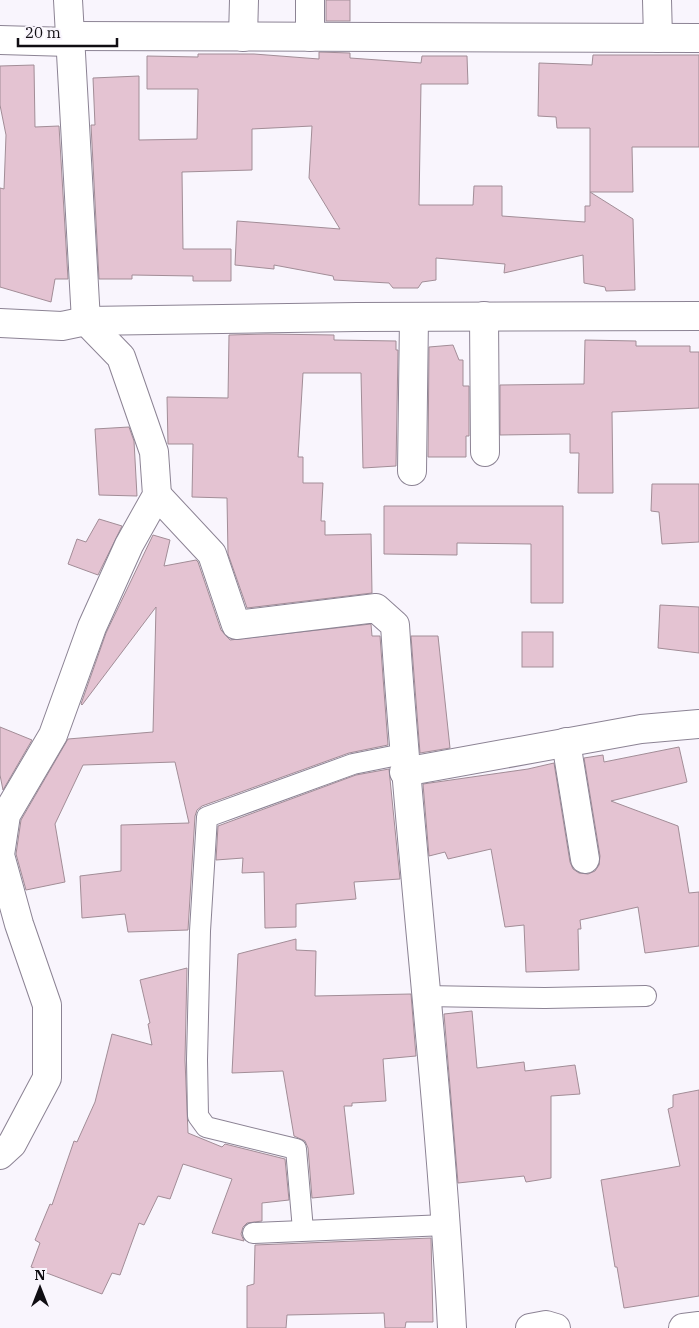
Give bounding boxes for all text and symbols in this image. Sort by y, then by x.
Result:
scale bar [18,15,116,47]
text: 20 m [25,23,61,42]
north arrow [15,1263,65,1313]
text: N [34,1266,46,1284]

